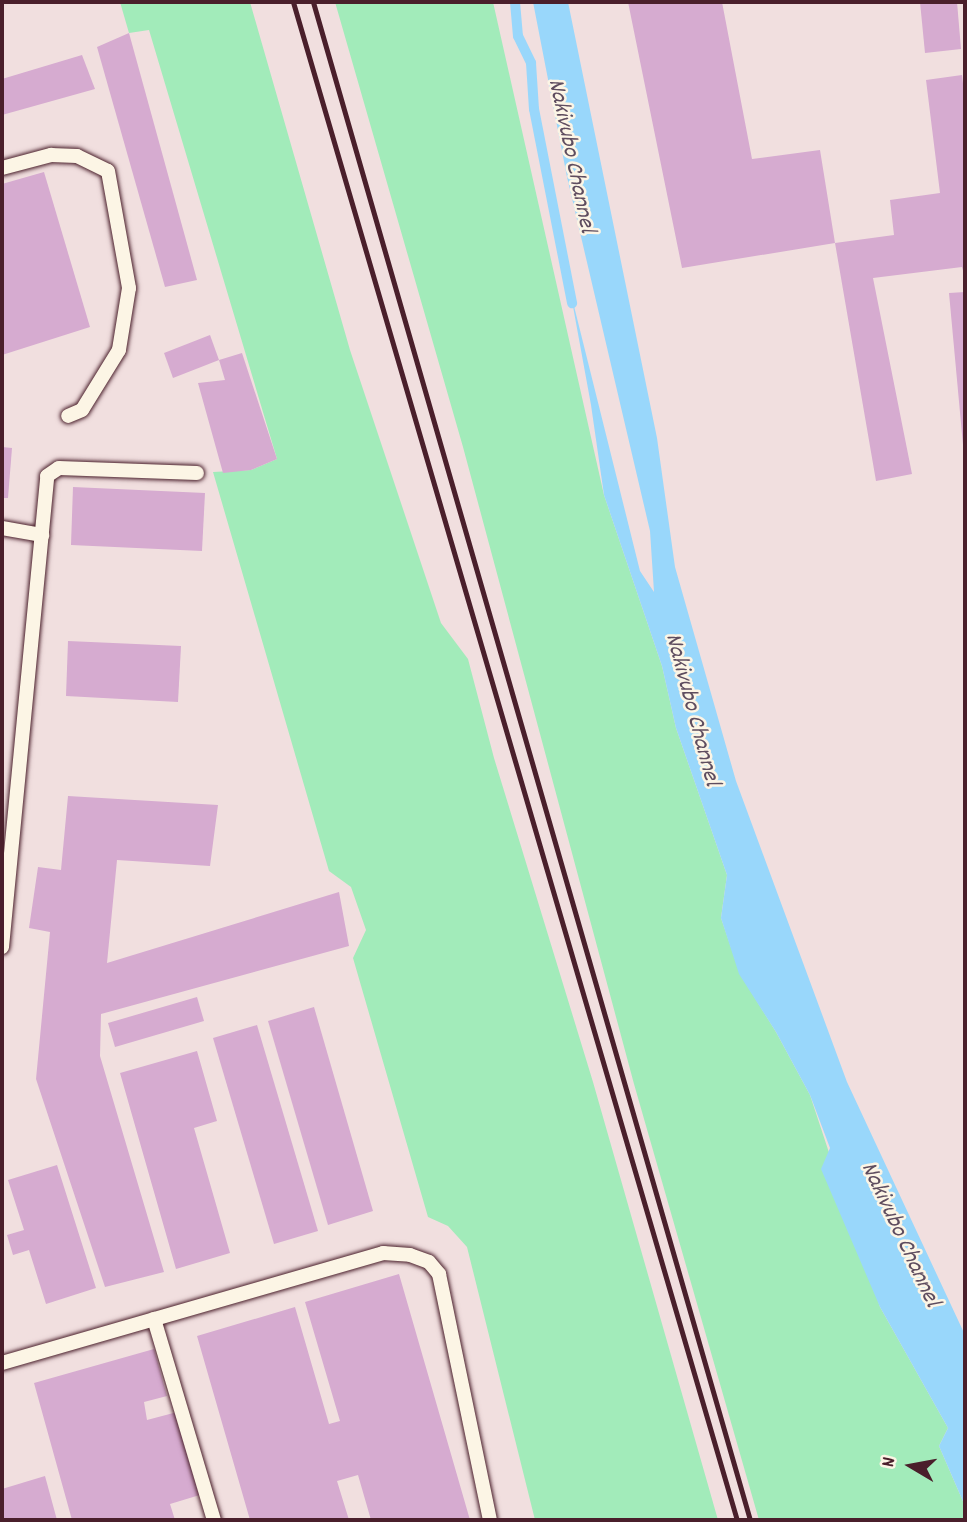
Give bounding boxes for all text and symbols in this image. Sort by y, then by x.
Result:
water label: Nakivubo Channel [540,76,600,236]
water label: Nakivubo Channel [657,631,725,789]
water label: Nakivubo Channel [853,1158,945,1312]
north arrow [876,1431,946,1501]
text: N [876,1455,904,1469]

